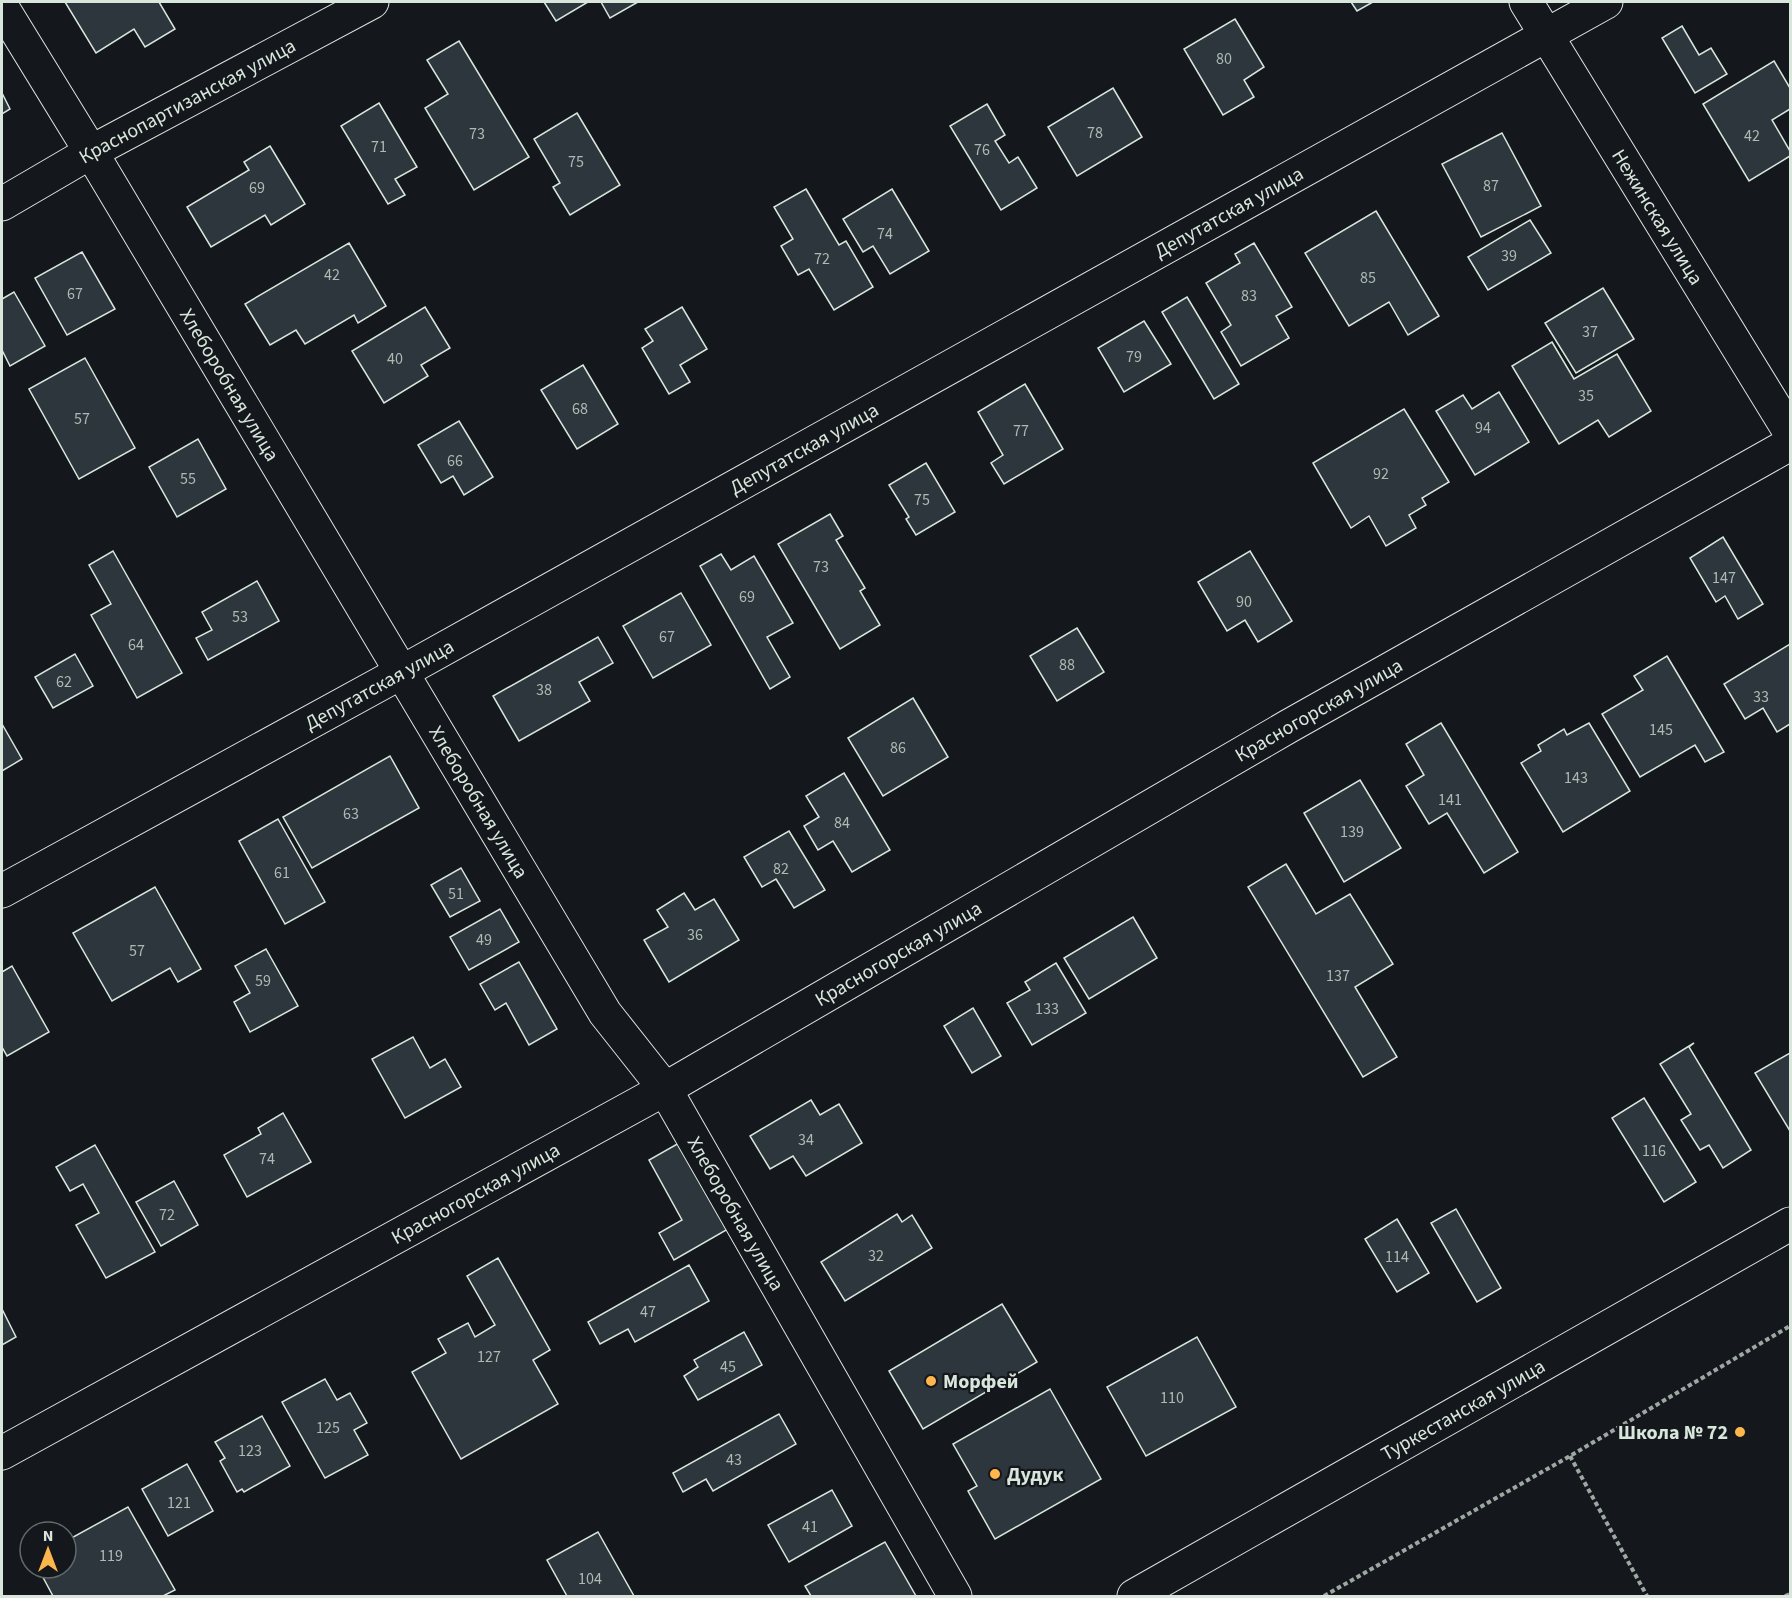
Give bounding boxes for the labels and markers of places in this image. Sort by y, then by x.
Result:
place label: Морфей [943,1368,1018,1396]
marker: Морфей [924,1374,938,1388]
place label: Школа № 72 [1618,1419,1728,1447]
marker: Школа № 72 [1733,1425,1747,1439]
place label: Дудук [1007,1461,1063,1489]
marker: Дудук [988,1467,1002,1481]

